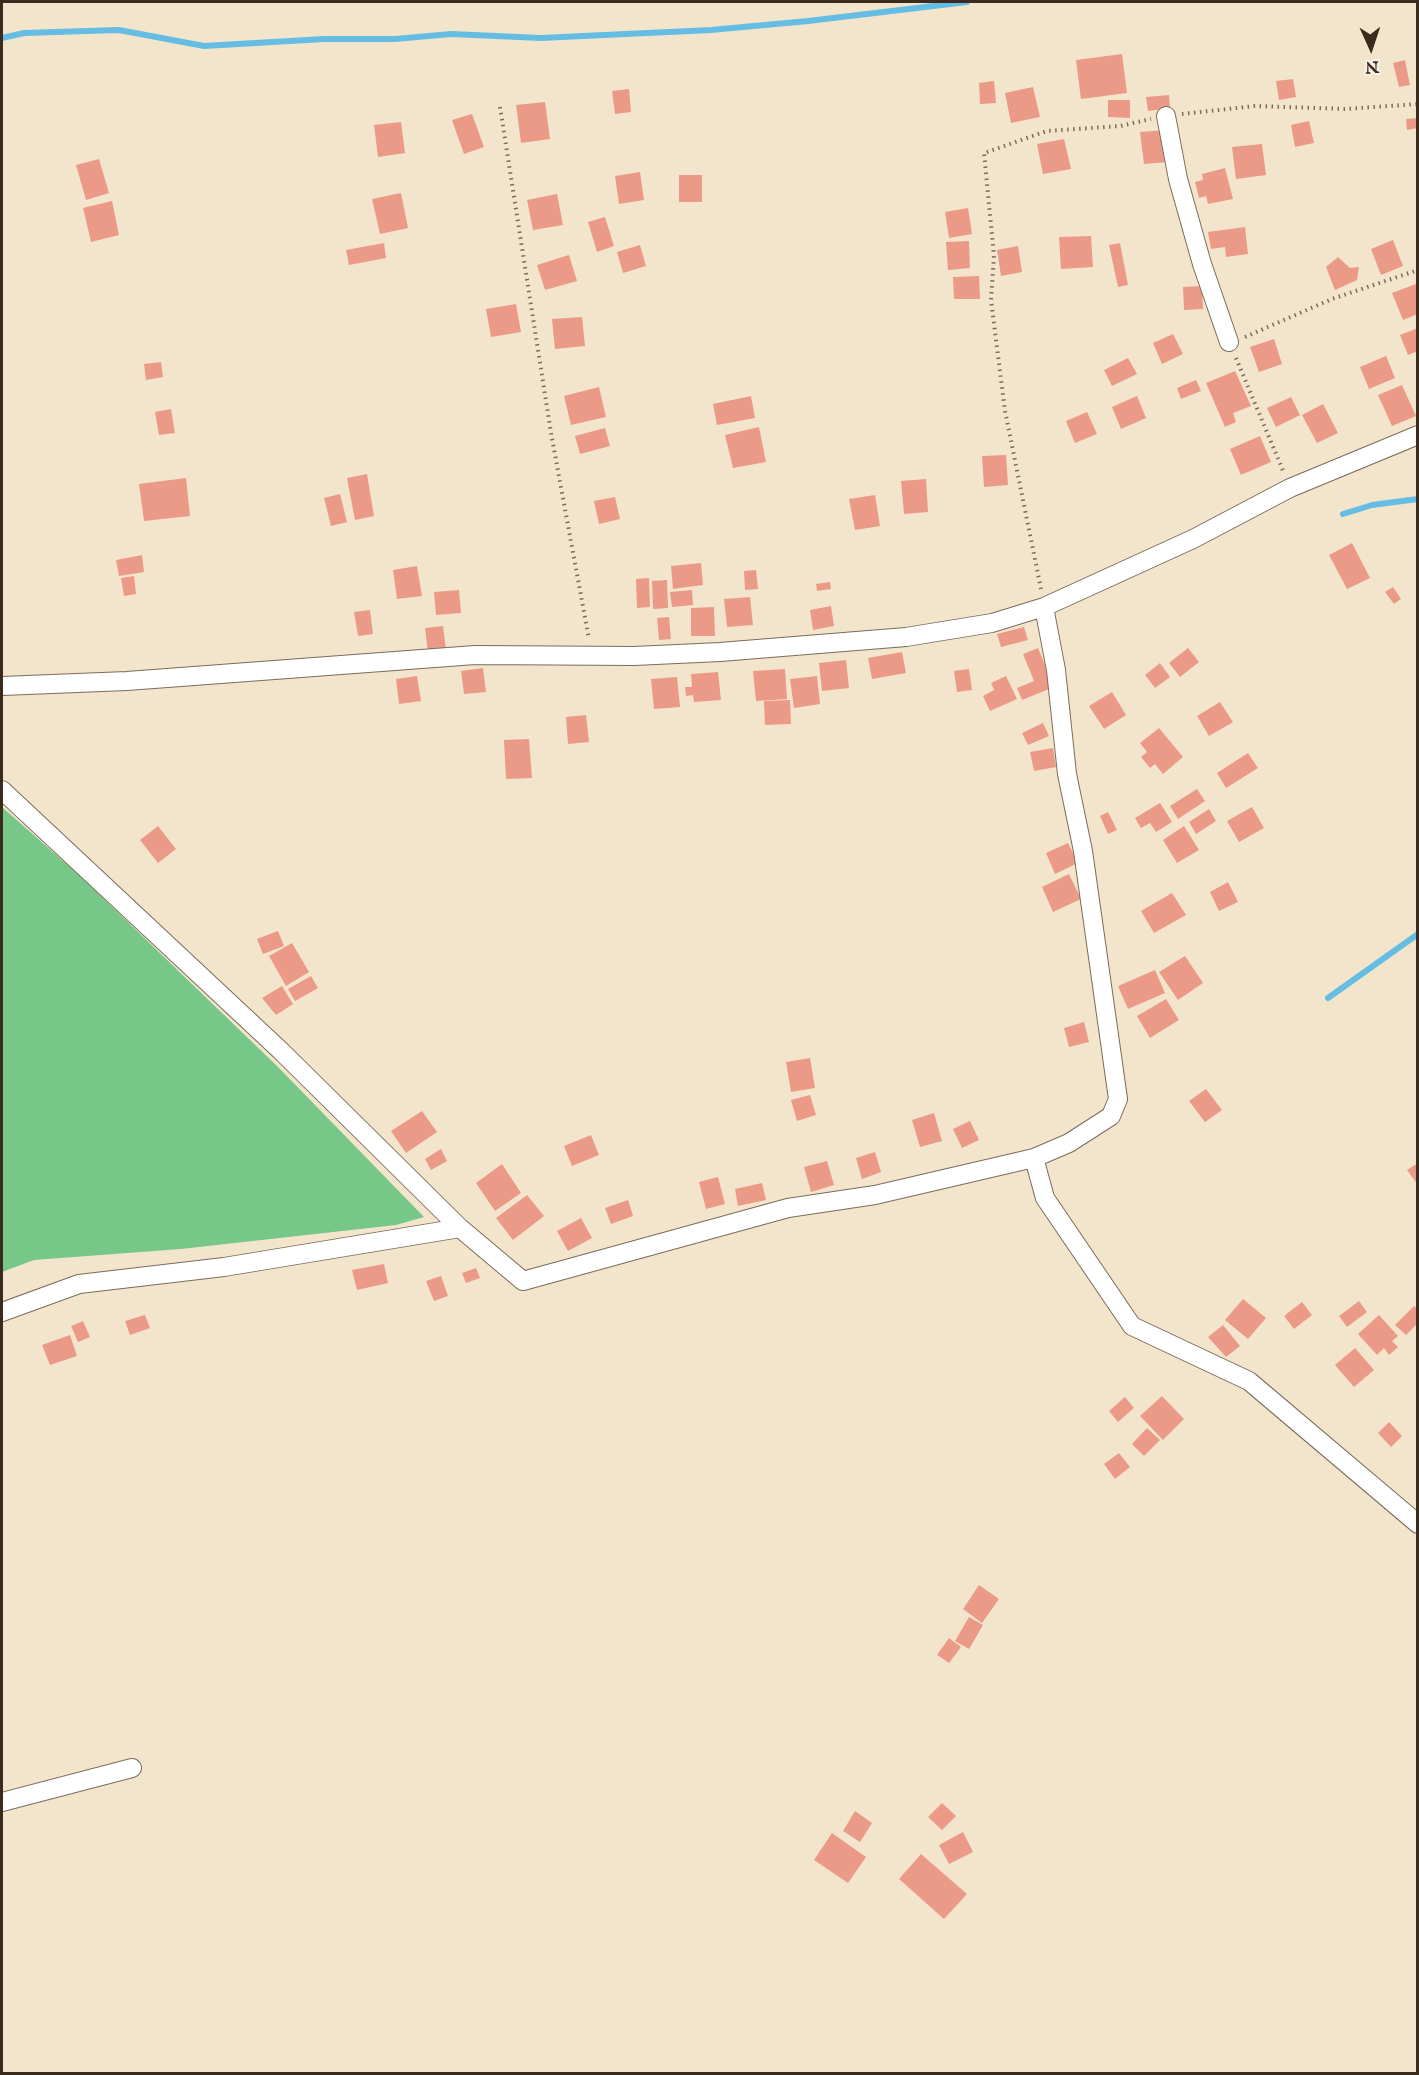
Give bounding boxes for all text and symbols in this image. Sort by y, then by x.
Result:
north arrow [1341,18,1401,78]
text: N [1365,56,1379,76]

